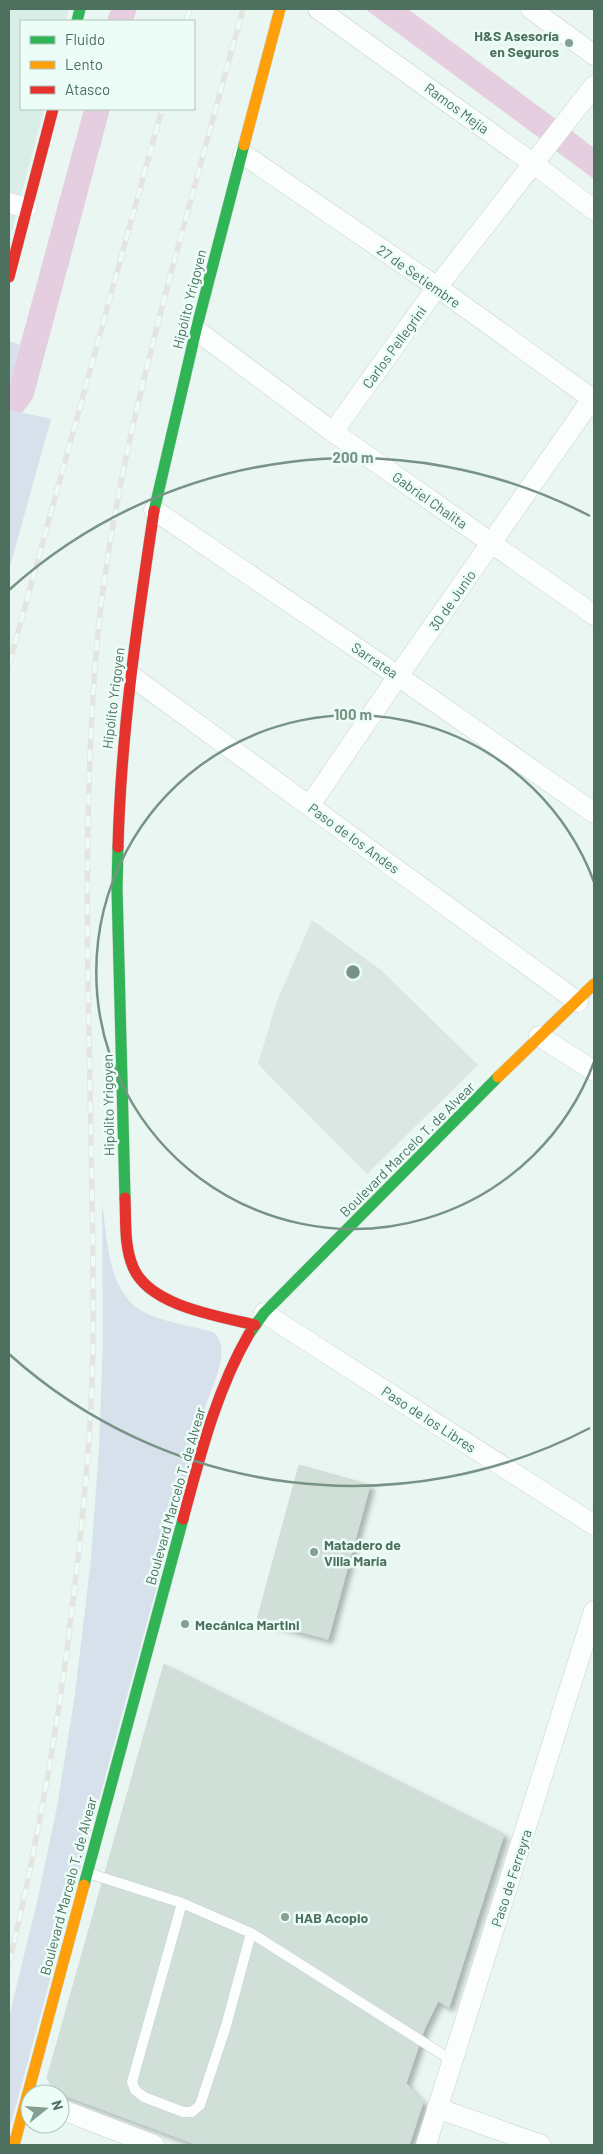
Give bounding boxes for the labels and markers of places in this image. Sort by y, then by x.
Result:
place label: H&S Asesoría en Seguros [474,27,559,60]
marker: H&S Asesoría en Seguros [563,37,575,49]
centre of rings [344,963,362,981]
place label: Matadero de Villa María [324,1536,401,1569]
marker: Matadero de Villa María [308,1546,320,1558]
place label: Mecánica Martini [195,1616,299,1633]
marker: Mecánica Martini [179,1618,191,1630]
place label: HAB Acopio [295,1909,369,1926]
marker: HAB Acopio [279,1911,291,1923]

